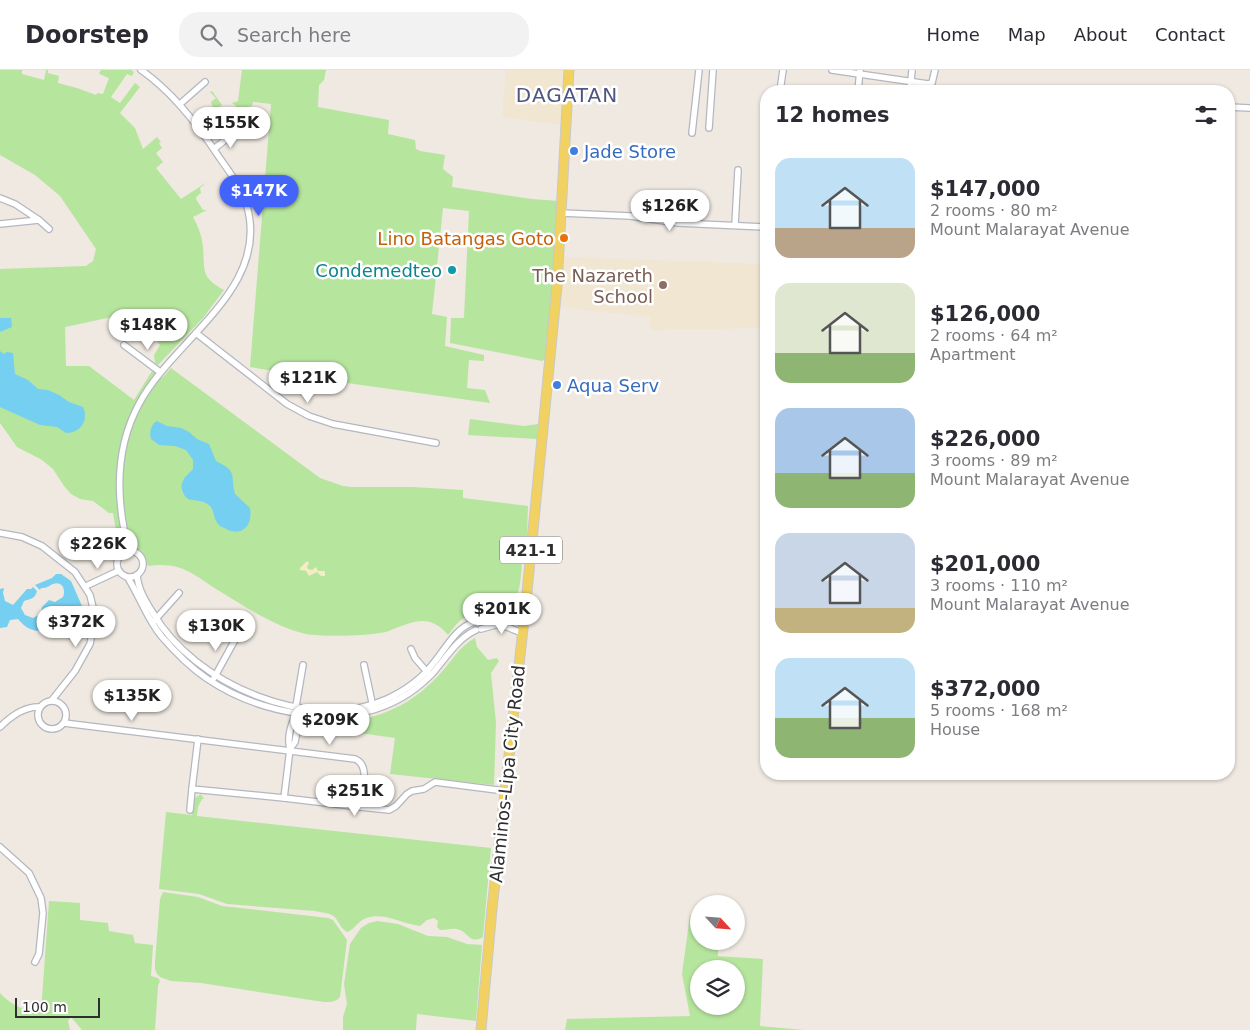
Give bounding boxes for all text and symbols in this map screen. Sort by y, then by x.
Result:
search box [179,12,529,57]
text: Doorstep [25,21,149,49]
icon: search [197,21,225,49]
text: Search here [237,24,351,46]
text: Home [927,24,980,45]
text: Map [1008,24,1046,45]
text: About [1074,24,1127,45]
text: Contact [1155,24,1225,45]
district label: DAGATAN [516,83,618,107]
icon: filters [1192,101,1220,129]
text: 12 homes [775,103,890,127]
pin: $155K [196,106,266,149]
text: $155K [203,113,259,132]
place label: Jade Store [583,141,676,162]
marker: Jade Store [568,145,580,157]
pin: $147K [224,174,294,217]
text: $147,000 [930,177,1040,201]
icon: home [815,178,875,238]
text: $147K [231,181,287,200]
pin: $126K [635,190,705,232]
text: $126K [642,196,698,215]
text: 2 rooms · 80 m² [930,201,1058,220]
text: Mount Malarayat Avenue [930,220,1130,239]
place label: Lino Batangas Goto [377,228,554,249]
marker: Lino Batangas Goto [558,232,570,244]
place label: Condemedteo [315,260,442,281]
marker: Condemedteo [446,264,458,276]
place label: The Nazareth School [531,265,653,307]
marker: The Nazareth School [657,279,669,291]
text: $126,000 [930,302,1040,326]
icon: home [815,303,875,363]
pin: $148K [113,308,183,351]
text: $148K [120,315,176,334]
text: 2 rooms · 64 m² [930,326,1058,345]
text: Apartment [930,345,1016,364]
pin: $121K [273,362,343,404]
text: $121K [280,368,336,387]
place label: Aqua Serv [567,375,659,396]
marker: Aqua Serv [551,379,563,391]
text: $226,000 [930,427,1040,451]
icon: home [815,428,875,488]
text: 3 rooms · 89 m² [930,451,1058,470]
text: Mount Malarayat Avenue [930,470,1130,489]
pin: $226K [63,528,133,570]
text: $226K [70,534,126,553]
road number: 421-1 [500,536,562,564]
text: $201,000 [930,552,1040,576]
icon: home [815,553,875,613]
text: 3 rooms · 110 m² [930,576,1068,595]
pin: $201K [467,592,537,635]
text: Mount Malarayat Avenue [930,595,1130,614]
text: $201K [474,599,530,618]
pin: $372K [41,606,111,648]
pin: $130K [181,610,251,652]
text: $372K [48,612,104,631]
text: $130K [188,616,244,635]
street label: Alaminos-Lipa City Road [485,664,529,884]
text: $372,000 [930,677,1040,701]
icon: home [815,678,875,738]
pin: $135K [97,680,167,722]
text: $135K [104,686,160,705]
text: 5 rooms · 168 m² [930,701,1068,720]
pin: $209K [295,704,365,746]
text: $209K [302,710,358,729]
text: House [930,720,980,739]
pin: $251K [320,774,390,817]
text: $251K [327,781,383,800]
north arrow [690,895,745,950]
map controls [690,895,745,1015]
button: layers [690,960,745,1015]
scale bar [15,995,100,1018]
text: 100 m [22,999,67,1015]

